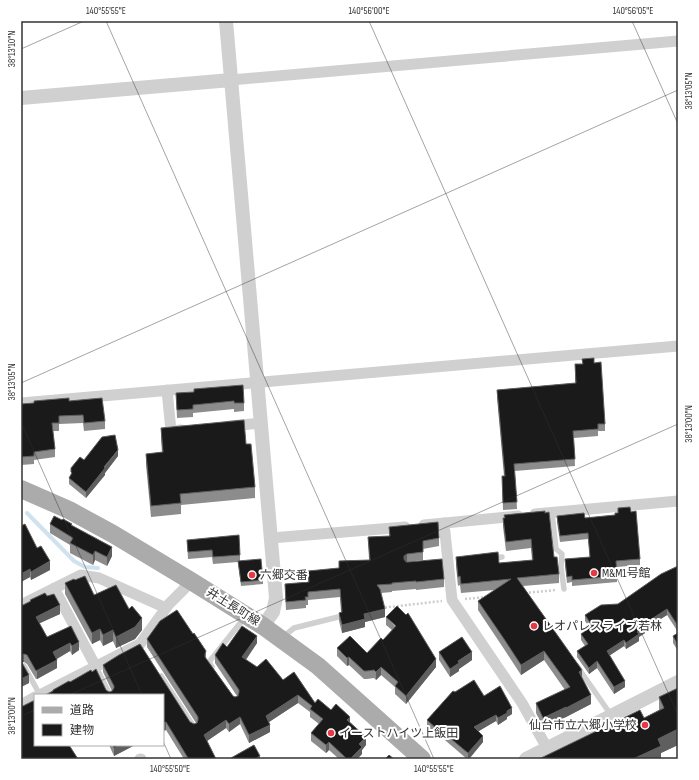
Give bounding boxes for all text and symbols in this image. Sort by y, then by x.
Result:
text: 140°55'55"E [86,5,126,17]
text: 140°56'00"E [348,5,390,17]
text: 140°56'05"E [613,5,653,17]
text: 38°13'10"N [6,31,18,67]
text: 38°13'05"N [683,72,695,110]
text: 38°13'05"N [6,363,18,401]
text: 38°13'00"N [683,405,695,443]
place label: M&M1号館 [602,566,651,581]
place label: 六郷交番 [260,568,308,583]
marker: M&M1号館 [589,568,599,578]
marker: 六郷交番 [247,570,257,580]
street label: 井土長町線 [204,585,262,629]
place label: レオパレスライブ若林 [542,619,662,634]
marker: レオパレスライブ若林 [529,621,539,631]
legend [34,694,164,746]
text: 38°13'00"N [6,697,18,735]
text: 道路 [70,703,94,718]
place label: 仙台市立六郷小学校 [529,718,637,733]
marker: 仙台市立六郷小学校 [640,720,650,730]
text: 建物 [70,723,94,738]
place label: イーストハイツ上飯田 [339,726,458,741]
marker: イーストハイツ上飯田 [326,728,336,738]
text: 140°55'50"E [150,763,190,775]
text: 140°55'55"E [414,763,454,775]

